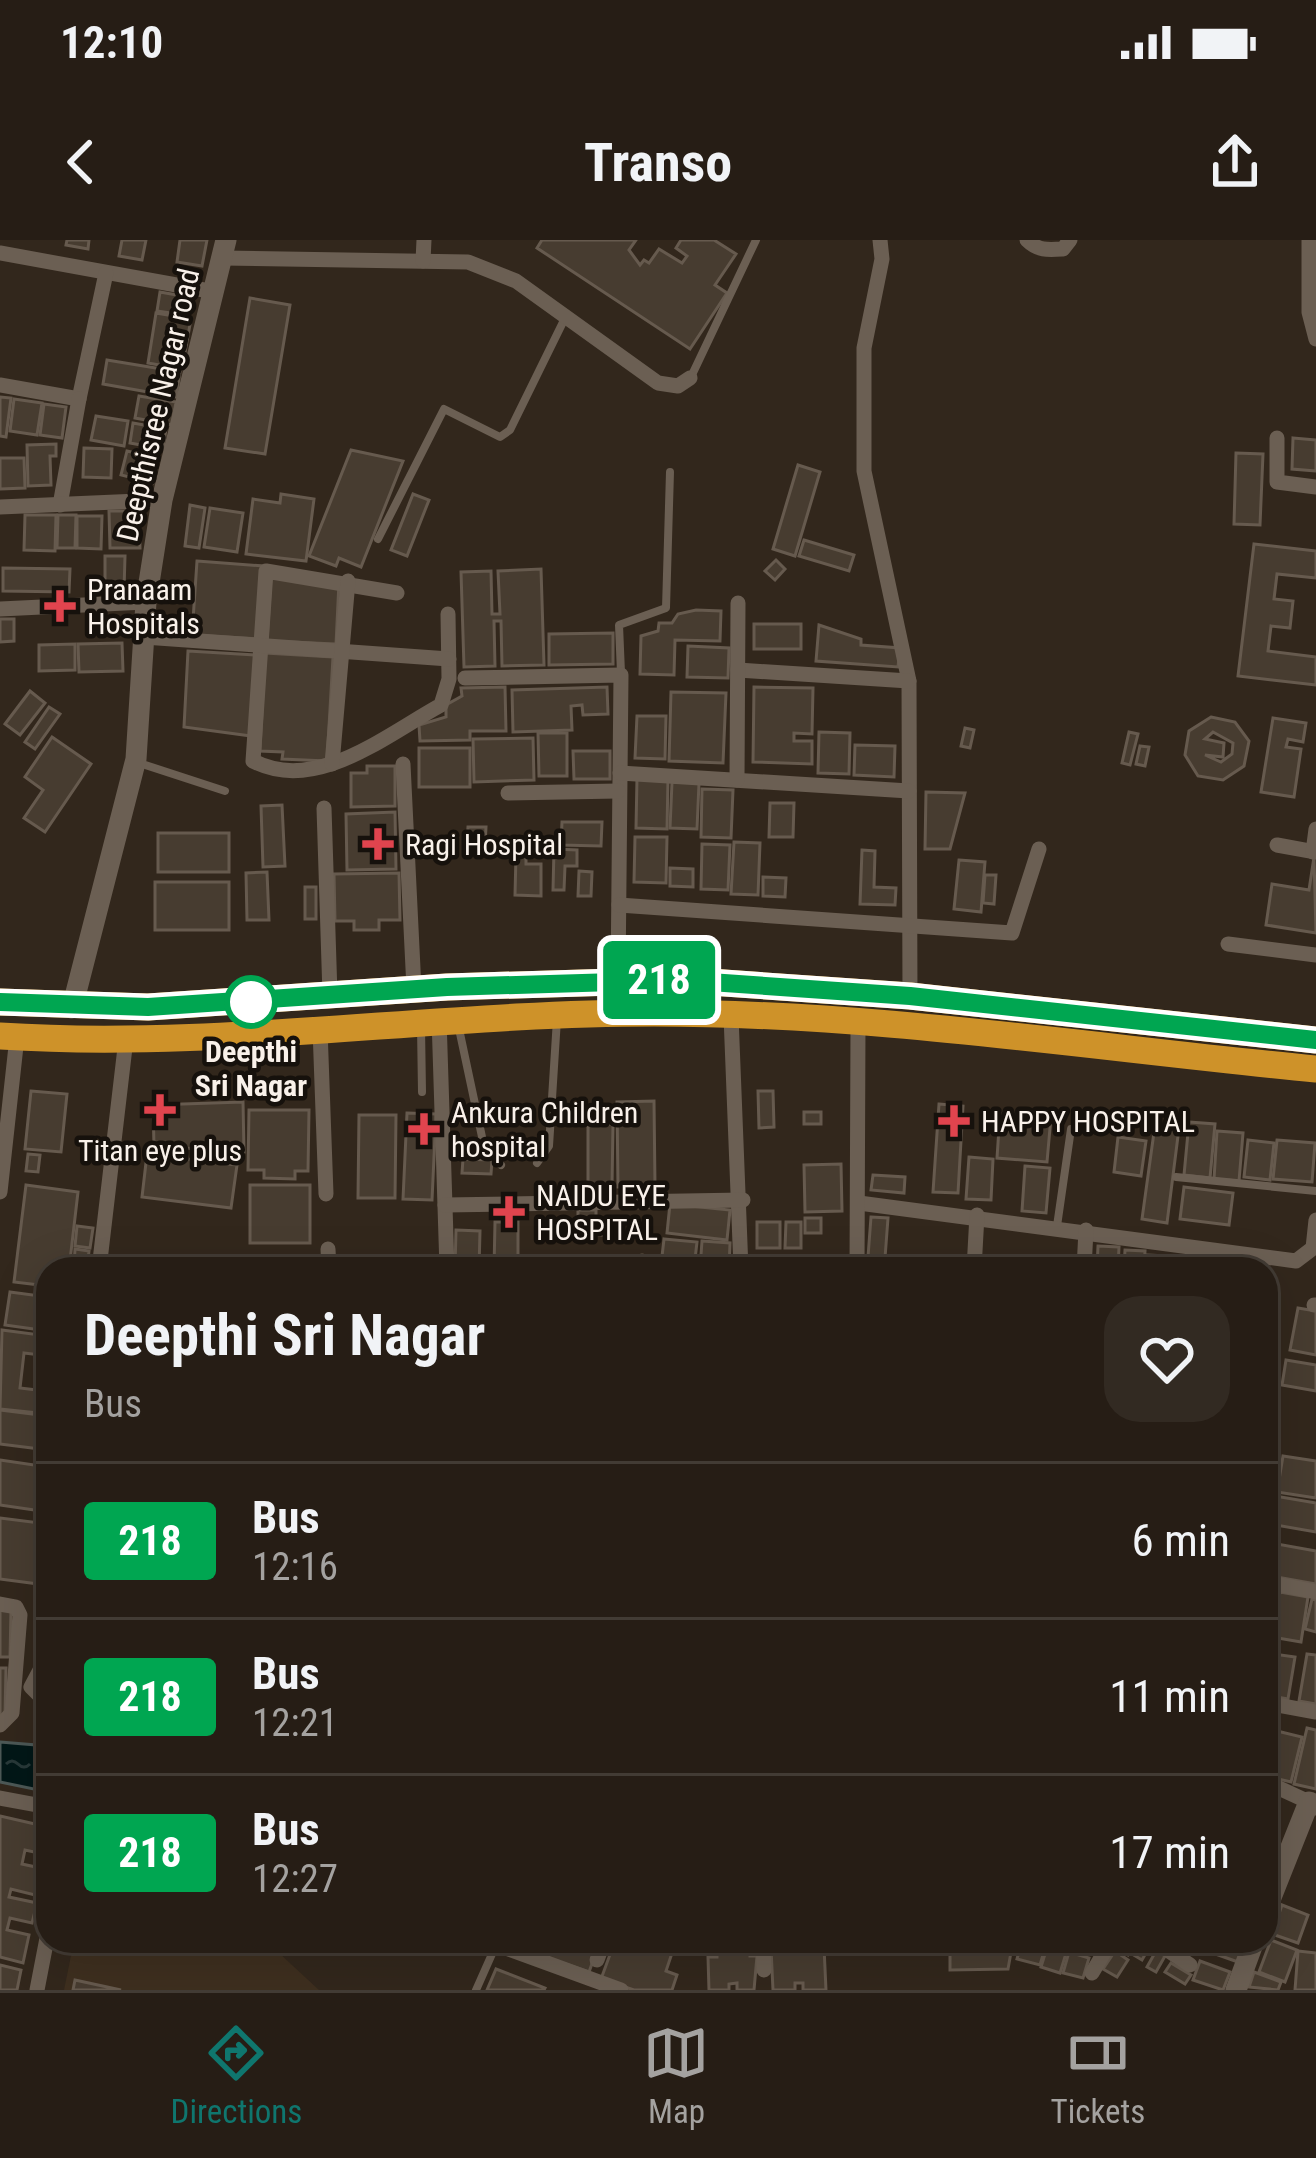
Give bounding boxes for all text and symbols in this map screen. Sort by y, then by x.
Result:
text: 12:10 [60,16,163,69]
icon: back [48,129,114,195]
icon: share [1202,129,1268,195]
text: Transo [584,131,732,194]
street label: Deepthisree Nagar road [110,265,206,545]
place label: Pranaam Hospitals [87,572,200,641]
marker: Pranaam Hospitals [44,590,76,622]
place label: Ragi Hospital [405,827,563,862]
marker: Ragi Hospital [362,828,394,860]
line badge: 218 [590,941,728,1019]
text: 218 [627,955,691,1004]
marker: Deepthi Sri Nagar [226,977,276,1027]
place label: Deepthi Sri Nagar [195,1034,307,1103]
marker: Titan eye plus [144,1094,176,1126]
place label: Ankura Children hospital [451,1095,638,1164]
place label: HAPPY HOSPITAL [981,1104,1195,1139]
marker: HAPPY HOSPITAL [938,1105,970,1137]
marker: Ankura Children hospital [408,1113,440,1145]
place label: Titan eye plus [78,1133,242,1168]
place label: NAIDU EYE HOSPITAL [536,1178,666,1247]
marker: NAIDU EYE HOSPITAL [493,1196,525,1228]
button: heart [1104,1296,1230,1422]
text: Deepthi Sri Nagar [84,1302,485,1369]
text: Bus [84,1381,142,1427]
text: Bus [252,1491,320,1544]
text: 6 min [1131,1514,1230,1567]
text: 218 [118,1516,182,1565]
text: 12:16 [252,1544,338,1590]
text: Bus [252,1647,320,1700]
text: 11 min [1109,1670,1230,1723]
text: 218 [118,1672,182,1721]
text: 12:21 [252,1700,338,1746]
text: Bus [252,1803,320,1856]
text: 17 min [1109,1826,1230,1879]
text: 218 [118,1828,182,1877]
text: 12:27 [252,1856,338,1902]
tab: Directions [171,2020,302,2131]
tab: Map [643,2020,709,2131]
tab: Tickets [1051,2020,1145,2131]

